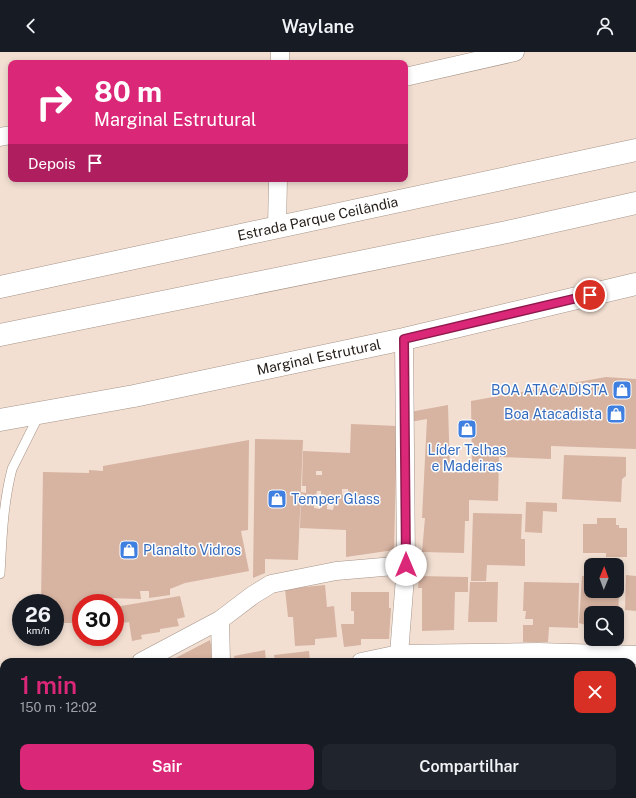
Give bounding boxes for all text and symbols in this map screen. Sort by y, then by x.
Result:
icon: back [20,15,42,37]
icon: person [594,15,616,37]
text: Waylane [282,16,354,37]
text: 80 m [94,75,162,108]
icon: right [28,76,80,128]
text: Marginal Estrutural [94,109,256,130]
icon: arrive [84,152,106,174]
text: Depois [28,155,76,172]
street label: Estrada Parque Ceilândia [236,193,400,244]
pin [573,278,607,312]
icon: arrive [579,284,601,306]
street label: Marginal Estrutural [255,336,382,378]
shop icon: BOA ATACADISTA [611,379,633,401]
place label: BOA ATACADISTA [491,382,608,398]
shop icon: Boa Atacadista [605,403,627,425]
place label: Boa Atacadista [504,406,602,422]
shop icon: Líder Telhas e Madeiras [456,418,478,440]
place label: Líder Telhas e Madeiras [428,442,506,474]
shop icon: Temper Glass [266,488,288,510]
place label: Temper Glass [291,491,380,507]
shop icon: Planalto Vidros [118,539,140,561]
place label: Planalto Vidros [143,542,241,558]
position arrow [385,544,427,586]
north arrow [584,558,624,598]
map controls [584,558,624,646]
speed limit sign: 30 [72,594,124,646]
text: 26 [25,603,51,627]
button: search [584,606,624,646]
text: km/h [26,624,50,636]
text: 1 min [20,671,77,699]
button: close [574,671,616,713]
text: 150 m · 12:02 [20,700,97,715]
button: Sair [20,744,314,790]
button: Compartilhar [322,744,616,790]

